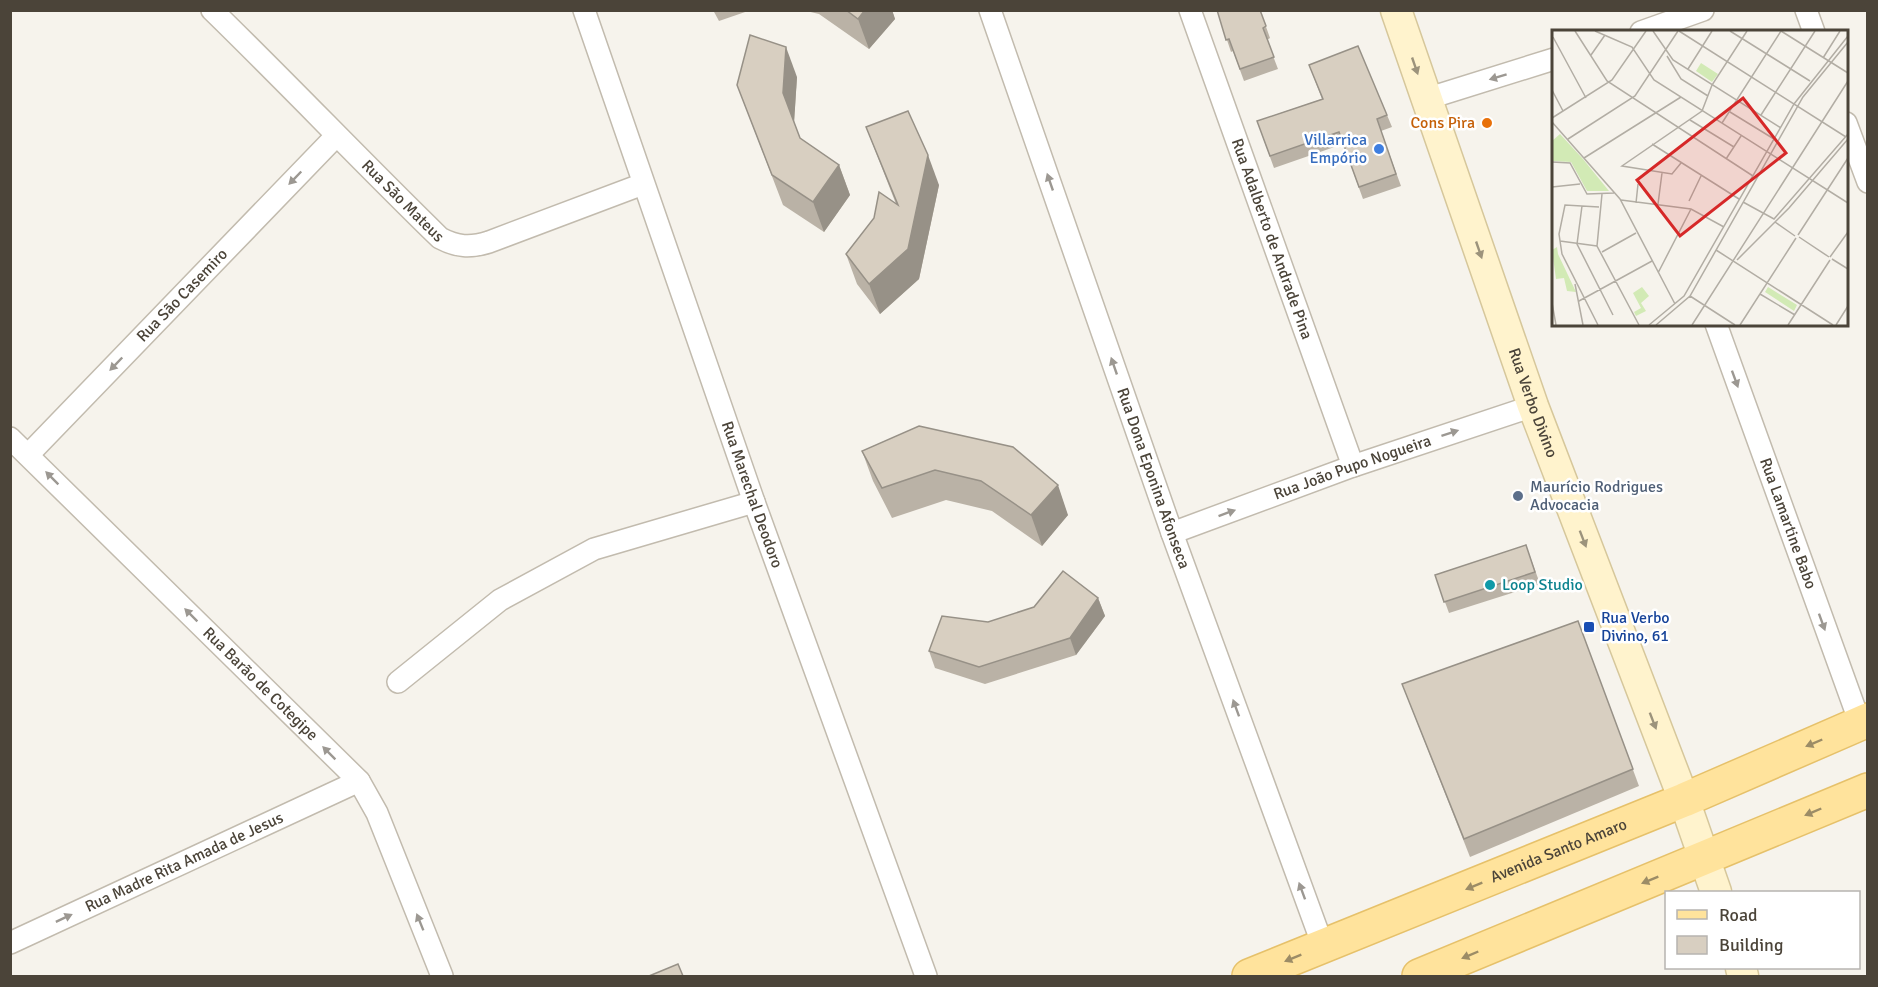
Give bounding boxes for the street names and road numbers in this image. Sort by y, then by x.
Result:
street label: Rua Adalberto de Andrade Pina [1227,136,1317,342]
street label: Rua São Mateus [357,156,448,246]
street label: Rua São Casemiro [133,244,232,346]
street label: Rua Verbo Divino [1504,345,1562,461]
street label: Rua Dona Eponina Afonseca [1112,385,1194,572]
street label: Rua Marechal Deodoro [717,419,787,571]
street label: Rua João Pupo Nogueira [1271,431,1434,504]
street label: Rua Lamartine Babo [1755,455,1821,592]
street label: Rua Barão de Cotegipe [199,623,322,745]
street label: Rua Madre Rita Amada de Jesus [82,808,286,917]
street label: Avenida Santo Amaro [1487,814,1630,887]

